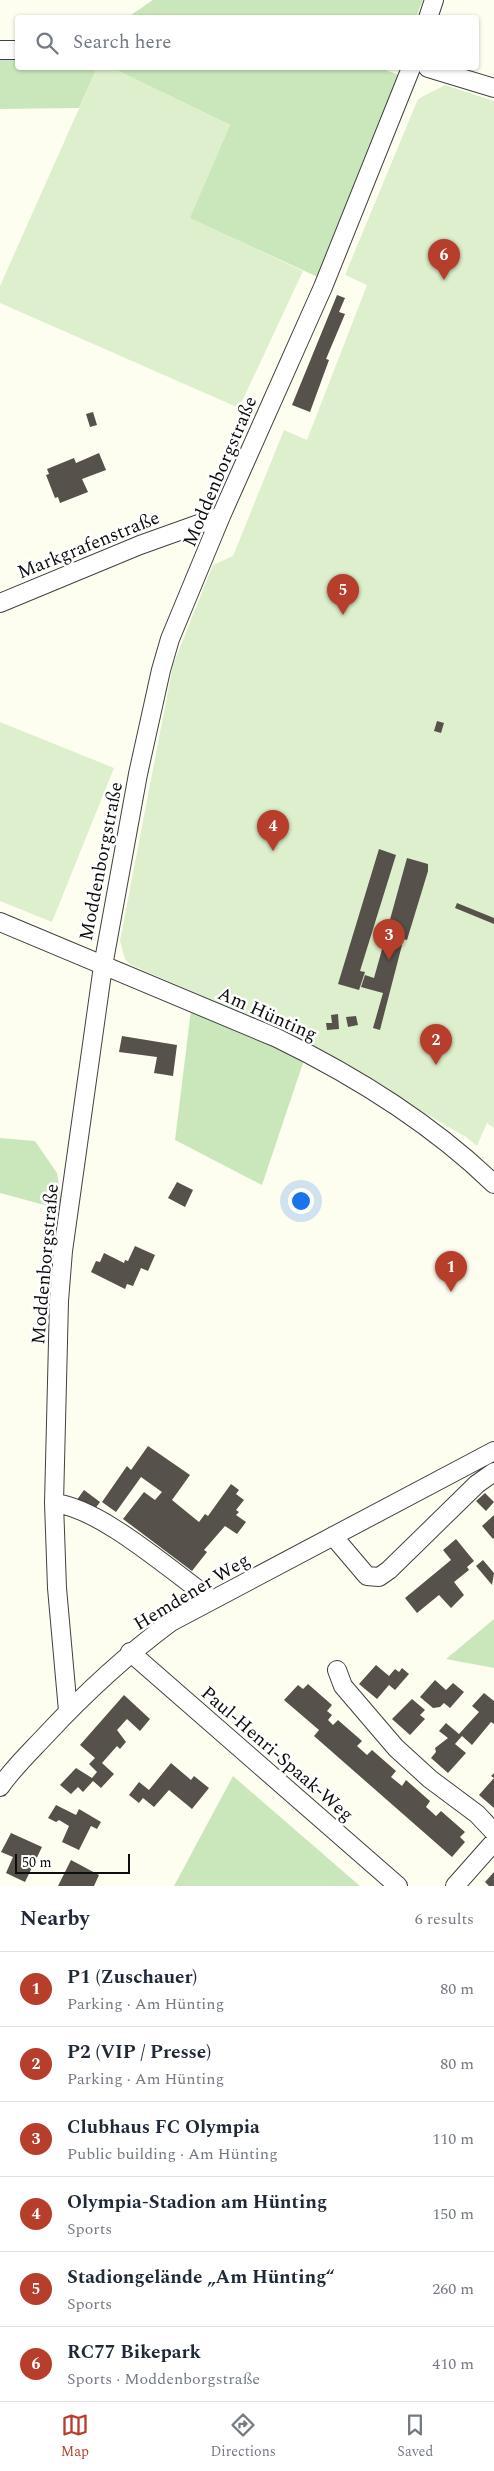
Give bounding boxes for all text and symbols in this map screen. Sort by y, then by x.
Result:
search box [15,15,479,70]
text: Search here [73,28,172,57]
icon: search [33,29,61,57]
pin: 6 [428,239,460,280]
street label: Moddenborgstraße [176,392,265,551]
street label: Markgrafenstraße [13,504,164,587]
pin: 5 [327,574,359,615]
street label: Moddenborgstraße [72,779,131,943]
pin: 4 [257,810,289,851]
pin: 3 [373,919,405,960]
street label: Am Hünting [213,979,322,1049]
pin: 2 [420,1024,452,1065]
street label: Moddenborgstraße [24,1183,67,1346]
your location [288,1188,314,1214]
pin: 1 [435,1251,467,1292]
street label: Hemdener Weg [128,1546,255,1638]
street label: Paul-Henri-Spaak-Weg [194,1679,360,1829]
scale bar [15,1851,130,1874]
text: 50 m [22,1852,52,1873]
text: Nearby [20,1903,90,1935]
text: 6 results [415,1907,474,1931]
text: P1 (Zuschauer) [67,1963,197,1992]
text: 1 [32,1977,40,2001]
text: 80 m [440,1977,474,2001]
text: Parking · Am Hünting [67,1992,224,2016]
text: P2 (VIP / Presse) [67,2038,211,2067]
text: 2 [32,2052,40,2076]
text: 80 m [440,2052,474,2076]
text: Parking · Am Hünting [67,2067,224,2091]
text: Clubhaus FC Olympia [67,2113,260,2142]
text: 3 [32,2127,40,2151]
text: 110 m [432,2127,474,2151]
text: Public building · Am Hünting [67,2142,278,2166]
text: Olympia-Stadion am Hünting [67,2188,327,2217]
text: 4 [32,2202,40,2226]
text: 150 m [432,2202,474,2226]
text: Sports [67,2217,112,2241]
text: Stadiongelände „Am Hünting“ [67,2263,334,2292]
text: 5 [32,2277,40,2301]
text: 260 m [432,2277,474,2301]
text: Sports [67,2292,112,2316]
text: RC77 Bikepark [67,2338,201,2367]
text: 6 [32,2352,40,2376]
text: 410 m [432,2352,474,2376]
text: Sports · Moddenborgstraße [67,2367,260,2391]
tab: Map [61,2411,89,2462]
tab: Directions [210,2411,276,2462]
tab: Saved [397,2411,433,2462]

